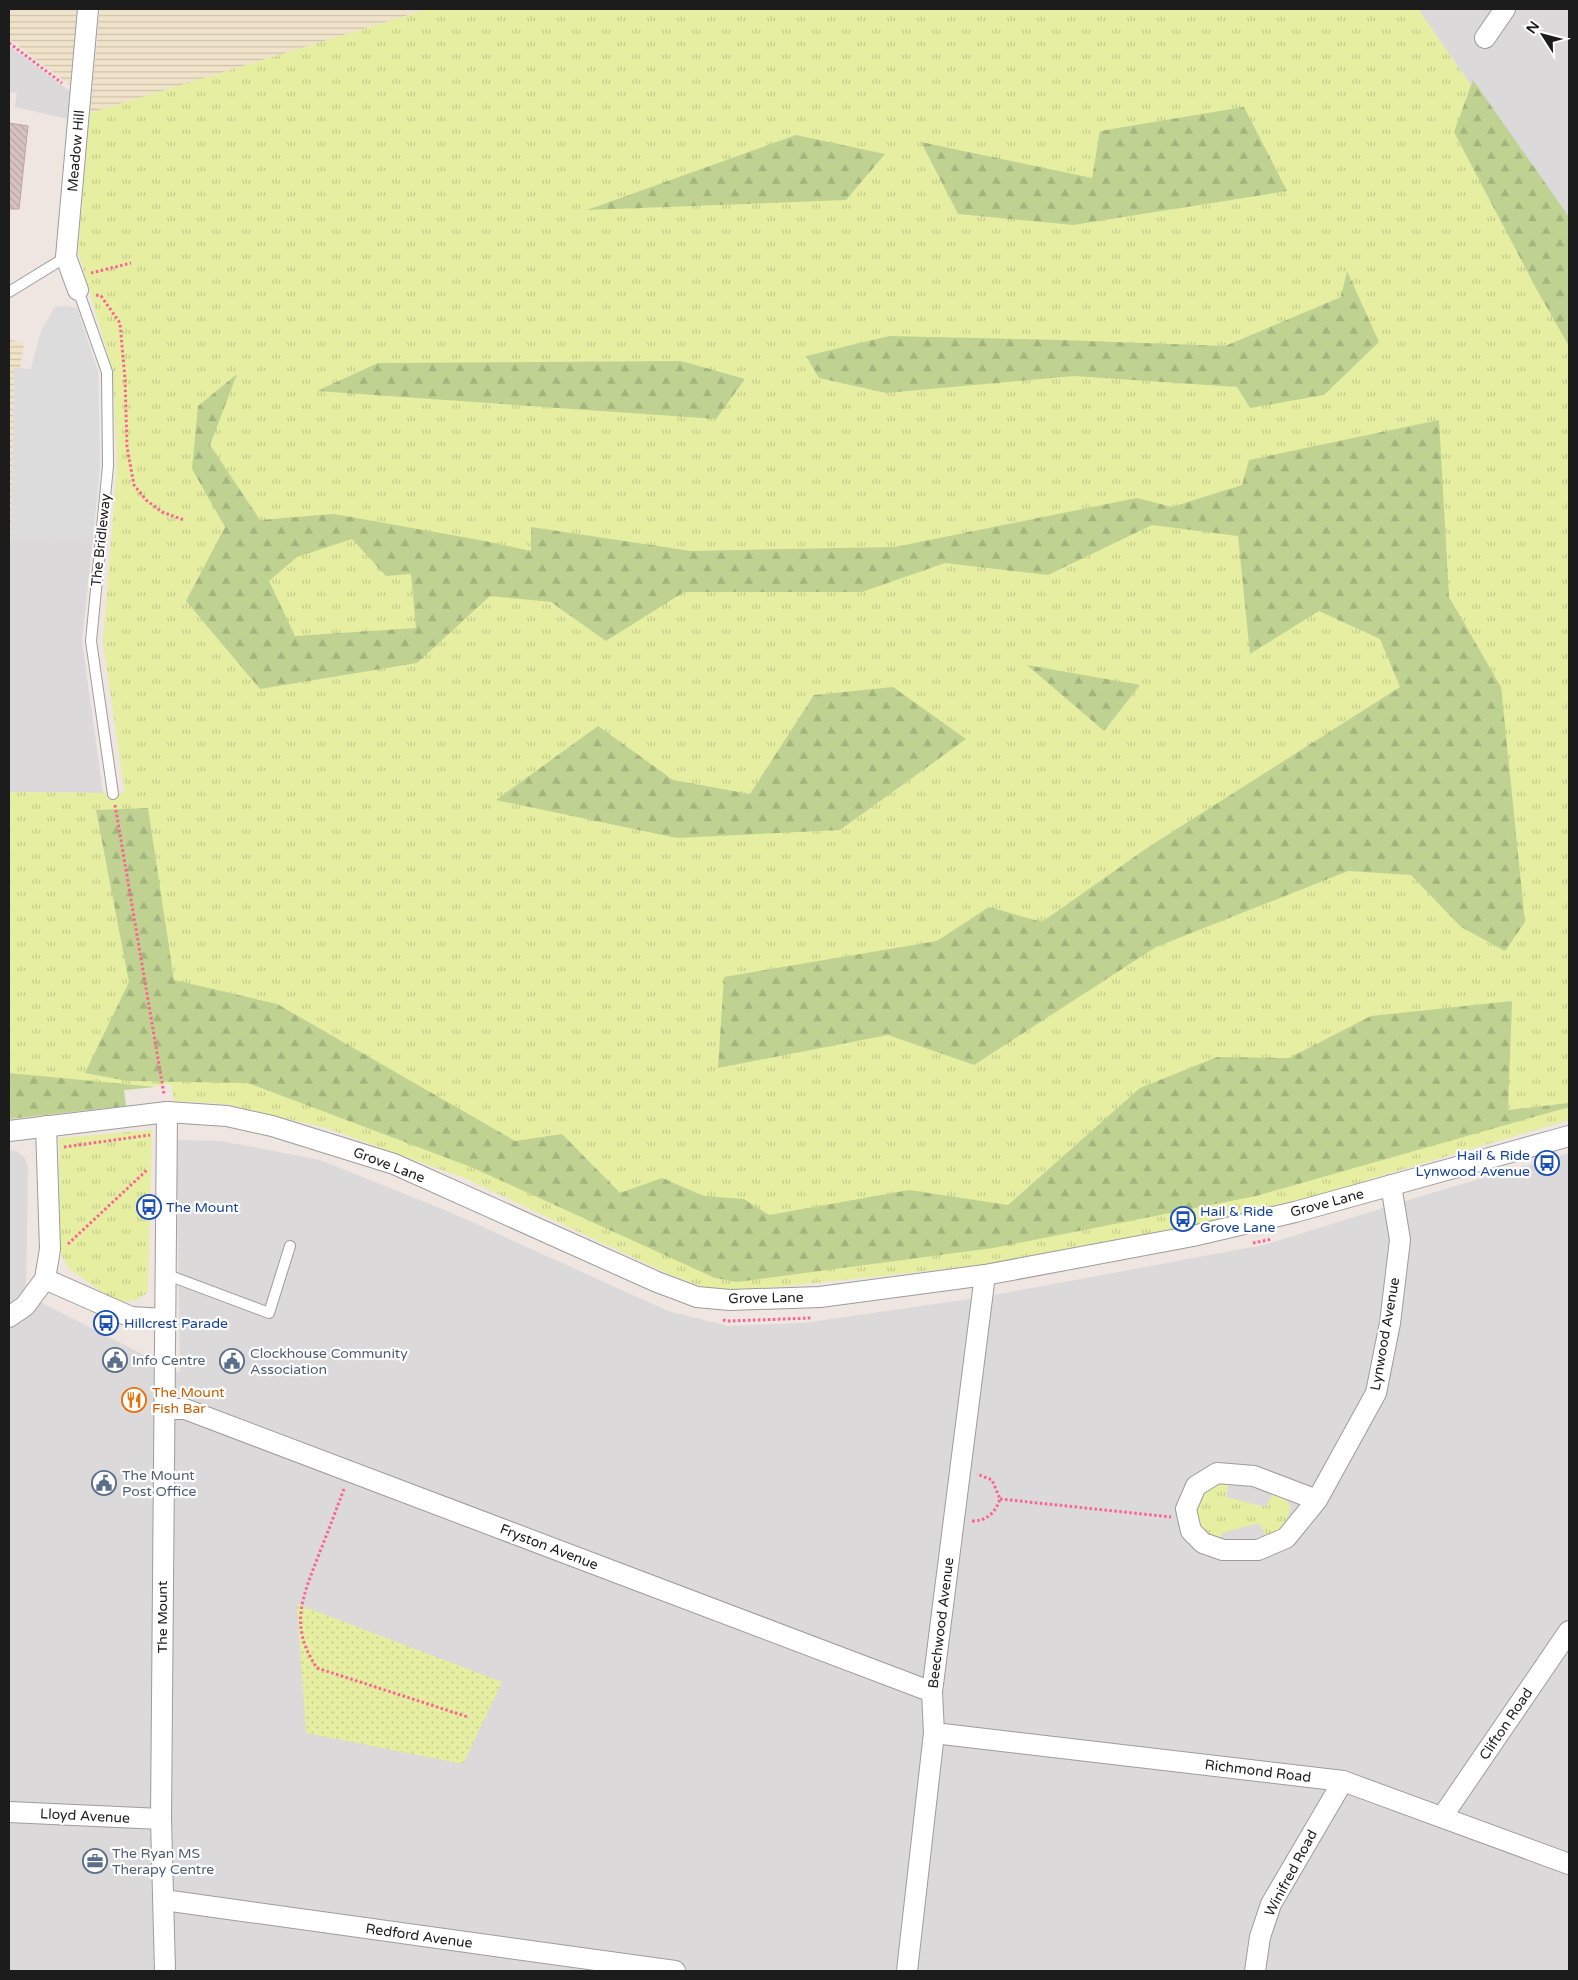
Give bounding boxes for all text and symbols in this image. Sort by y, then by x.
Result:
north arrow [1518,10,1568,60]
text: N [1523,18,1543,37]
street label: Meadow Hill [64,109,88,193]
street label: The Bridleway [88,492,114,587]
street label: Grove Lane [351,1144,427,1186]
place label: Hail & Ride Lynwood Avenue [1415,1147,1530,1180]
bus stop icon: Hail & Ride Lynwood Avenue [1534,1150,1560,1176]
street label: Grove Lane [1288,1185,1366,1221]
bus stop icon: The Mount [136,1194,162,1220]
place label: The Mount [166,1199,239,1216]
place label: Hail & Ride Grove Lane [1200,1203,1276,1236]
bus stop icon: Hail & Ride Grove Lane [1170,1206,1196,1232]
street label: Lynwood Avenue [1367,1276,1403,1392]
street label: Grove Lane [728,1289,804,1307]
bus stop icon: Hillcrest Parade [93,1310,119,1336]
place label: Hillcrest Parade [124,1315,228,1332]
place label: Clockhouse Community Association [250,1345,408,1378]
public building icon: Info Centre [102,1347,128,1373]
public building icon: Clockhouse Community Association [219,1348,245,1374]
place label: Info Centre [132,1352,206,1369]
place label: The Mount Fish Bar [152,1384,225,1417]
restaurant icon: The Mount Fish Bar [121,1387,147,1413]
place label: The Mount Post Office [122,1467,197,1500]
public building icon: The Mount Post Office [91,1470,117,1496]
street label: Fryston Avenue [498,1520,601,1574]
street label: Beechwood Avenue [925,1556,957,1690]
street label: The Mount [154,1580,171,1653]
street label: Clifton Road [1476,1685,1536,1763]
street label: Richmond Road [1204,1756,1312,1786]
street label: Lloyd Avenue [40,1805,130,1827]
street label: Winifred Road [1261,1827,1321,1919]
place label: The Ryan MS Therapy Centre [112,1845,214,1878]
office icon: The Ryan MS Therapy Centre [82,1848,108,1874]
street label: Redford Avenue [364,1920,474,1952]

